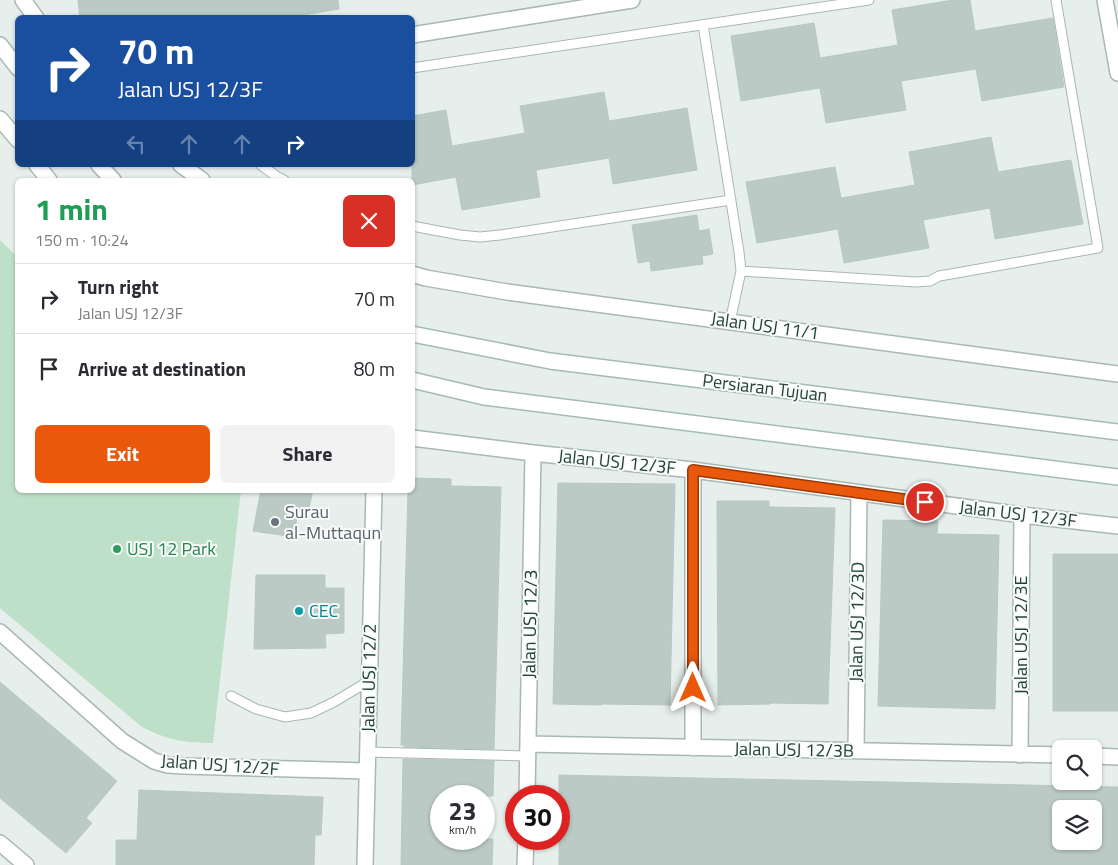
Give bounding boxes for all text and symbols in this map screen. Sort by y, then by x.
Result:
text: 70 m [118,24,194,78]
icon: right [35,35,100,100]
text: Jalan USJ 12/3F [118,72,263,106]
icon: left [122,130,150,158]
icon: ahead [175,130,203,158]
icon: ahead [228,130,256,158]
icon: right [281,130,309,158]
text: 1 min [35,186,108,232]
button: close [343,195,395,247]
text: 150 m · 10:24 [35,228,129,252]
text: Turn right [78,272,159,301]
text: 70 m [354,284,395,313]
icon: right [35,285,63,313]
text: Jalan USJ 12/3F [78,301,183,325]
street label: Jalan USJ 11/1 [709,305,821,346]
text: Arrive at destination [78,354,246,383]
text: 80 m [354,354,395,383]
icon: arrive [35,355,63,383]
street label: Persiaran Tujuan [701,366,829,409]
button: Exit [35,425,210,483]
button: Share [220,425,395,483]
street label: Jalan USJ 12/3F [557,442,677,481]
pin [904,481,946,523]
icon: arrive [911,488,939,516]
street label: Jalan USJ 12/3F [958,493,1078,534]
place label: Surau al-Muttaqun [285,498,381,546]
marker: Surau al-Muttaqun [269,516,281,528]
place label: USJ 12 Park [127,535,216,562]
marker: USJ 12 Park [111,543,123,555]
street label: Jalan USJ 12/3D [842,561,871,682]
street label: Jalan USJ 12/3 [515,569,544,679]
street label: Jalan USJ 12/3E [1007,576,1034,694]
place label: CEC [309,597,339,624]
marker: CEC [293,605,305,617]
street label: Jalan USJ 12/2 [354,623,383,733]
position arrow [666,661,718,713]
street label: Jalan USJ 12/3B [734,735,854,764]
map controls [1052,740,1102,850]
button: search [1052,740,1102,790]
street label: Jalan USJ 12/2F [160,747,280,782]
speed limit sign: 30 [505,785,570,850]
text: 23 [448,792,477,830]
button: layers [1052,800,1102,850]
text: km/h [449,820,476,839]

